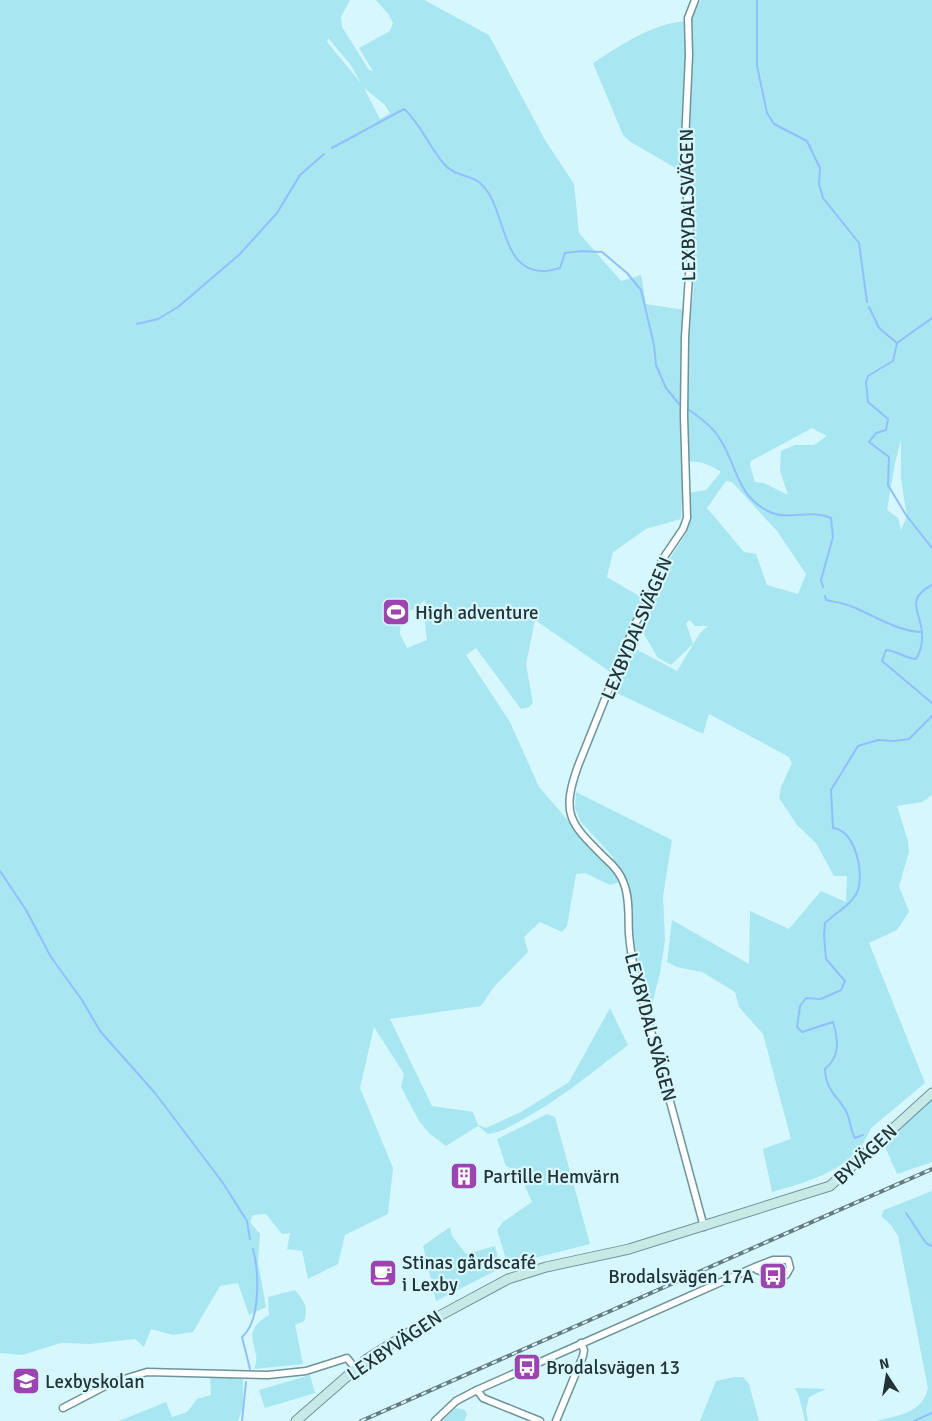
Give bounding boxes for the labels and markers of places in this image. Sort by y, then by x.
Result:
sports icon: High adventure [381,597,411,627]
place label: High adventure [415,601,539,625]
building icon: Partille Hemvärn [449,1161,479,1191]
place label: Partille Hemvärn [483,1165,620,1189]
place label: Stinas gårdscafé i Lexby [402,1251,536,1297]
cafe icon: Stinas gårdscafé i Lexby [368,1258,398,1288]
bus stop icon: Brodalsvägen 17A [758,1261,788,1291]
place label: Brodalsvägen 17A [608,1265,754,1289]
bus stop icon: Brodalsvägen 13 [512,1352,542,1382]
place label: Brodalsvägen 13 [546,1356,680,1380]
school or university icon: Lexbyskolan [11,1366,41,1396]
place label: Lexbyskolan [45,1370,145,1394]

